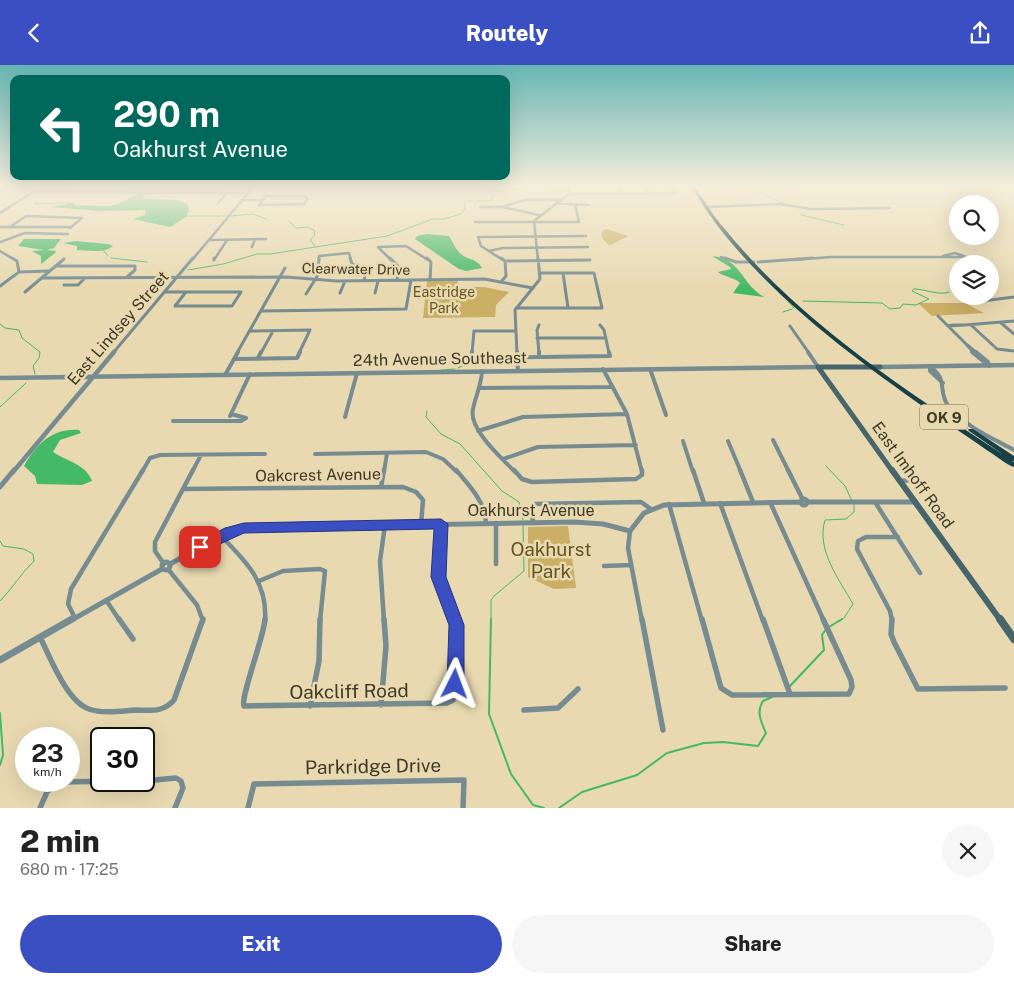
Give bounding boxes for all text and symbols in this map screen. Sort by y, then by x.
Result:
icon: back [20,19,48,47]
icon: share [966,19,994,47]
text: Routely [466,20,548,46]
text: 290 m [113,94,220,135]
icon: left [30,95,95,160]
text: Oakhurst Avenue [113,136,288,162]
map controls [949,195,999,305]
button: search [949,195,999,245]
button: layers [949,255,999,305]
street label: Clearwater Drive [302,260,410,278]
street label: East Lindsey Street [63,267,173,389]
park label: Eastridge Park [413,284,475,316]
street label: 24th Avenue Southeast [353,348,527,370]
road number: OK 9 [920,405,968,429]
street label: East Imhoff Road [868,418,958,532]
street label: Oakcrest Avenue [255,464,381,486]
street label: Oakhurst Avenue [467,501,595,520]
pin [179,526,221,568]
icon: arrive [186,533,214,561]
park label: Oakhurst Park [510,538,592,582]
position arrow [428,657,480,709]
street label: Oakcliff Road [289,679,409,703]
speed limit sign: 30 [90,727,155,792]
text: 23 [31,738,64,768]
street label: Parkridge Drive [305,754,441,778]
text: km/h [33,765,62,779]
text: 2 min [20,823,100,859]
button: close [942,825,994,877]
text: 680 m · 17:25 [20,860,119,879]
button: Exit [20,915,502,973]
button: Share [512,915,994,973]

